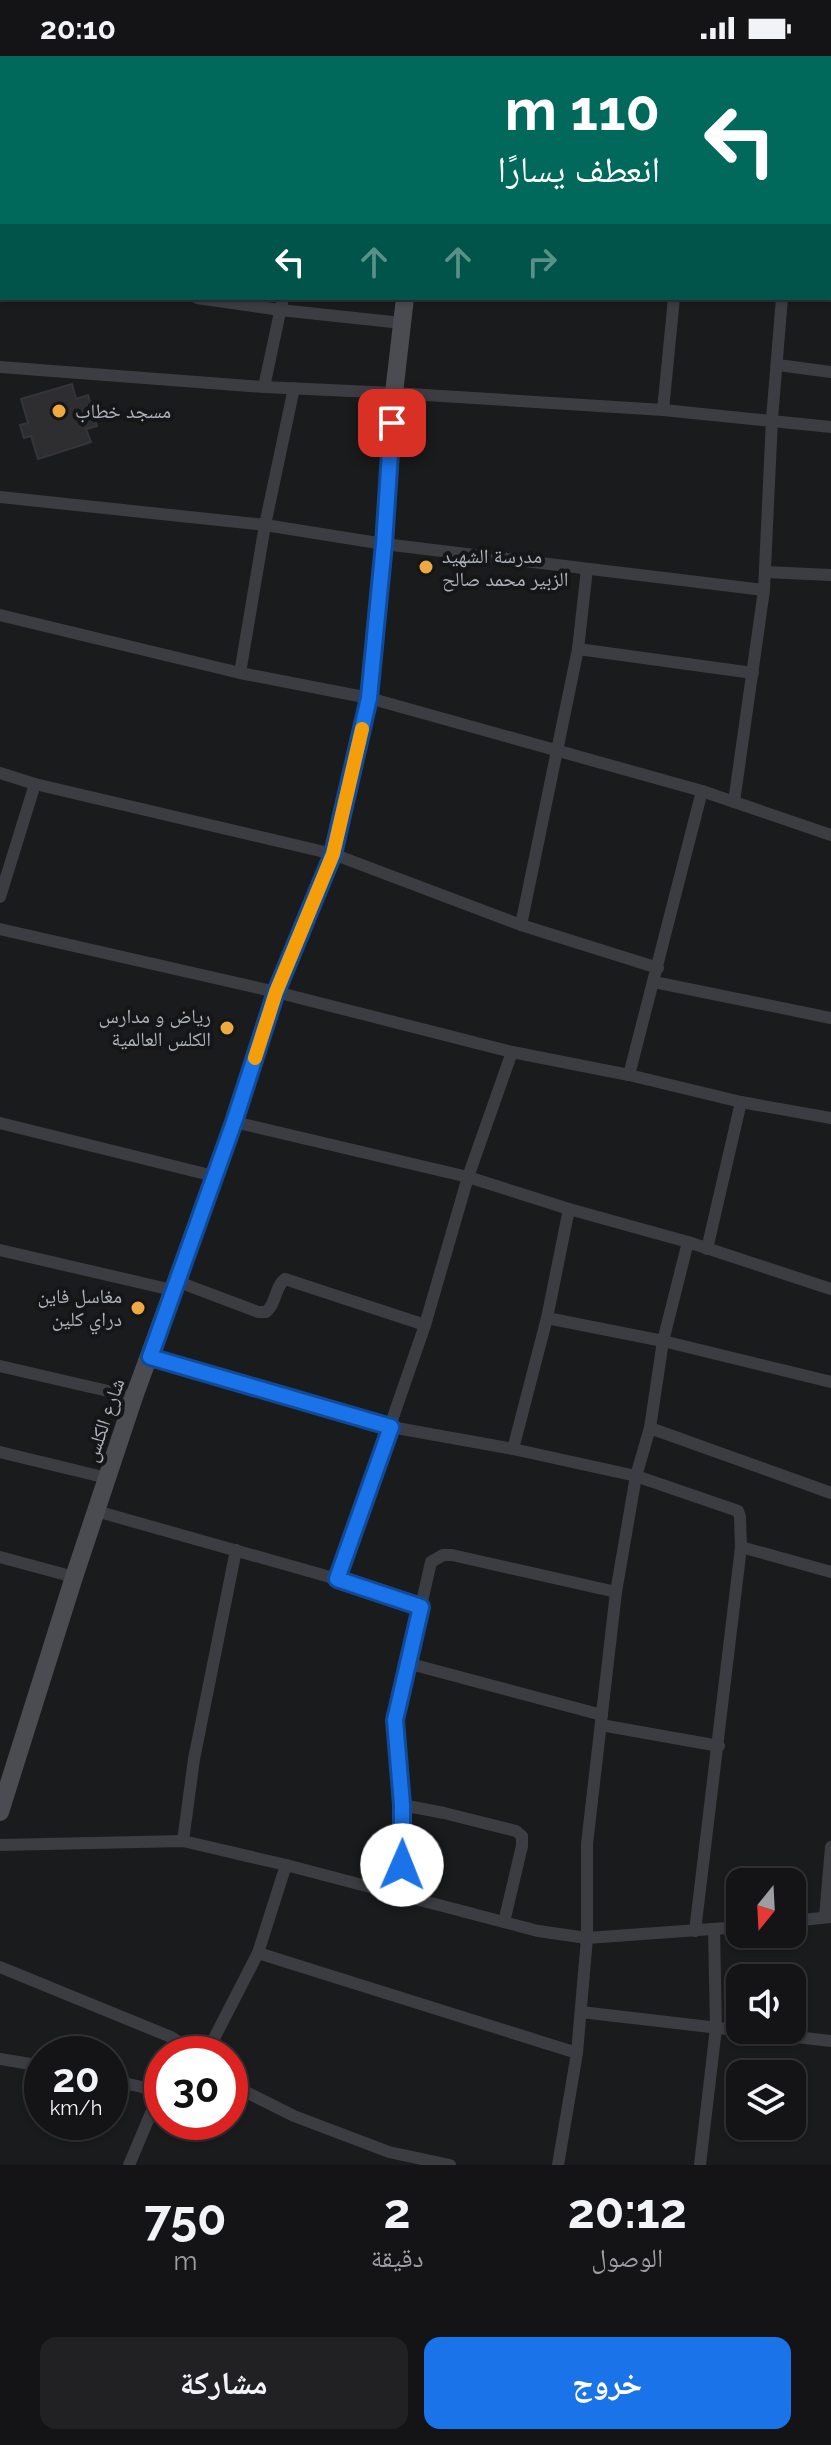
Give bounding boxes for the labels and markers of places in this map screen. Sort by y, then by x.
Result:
pin [358,389,426,457]
place label: مسجد خطاب [75,399,171,423]
marker: مسجد خطاب [50,402,68,420]
place label: مدرسة الشهيد الزبير محمد صالح [442,544,569,592]
marker: مدرسة الشهيد الزبير محمد صالح [417,558,435,576]
place label: رياض و مدارس الكلس العالمية [99,1004,211,1051]
marker: رياض و مدارس الكلس العالمية [218,1019,236,1037]
place label: مغاسل فاين دراي كلين [37,1284,122,1335]
marker: مغاسل فاين دراي كلين [129,1299,147,1317]

